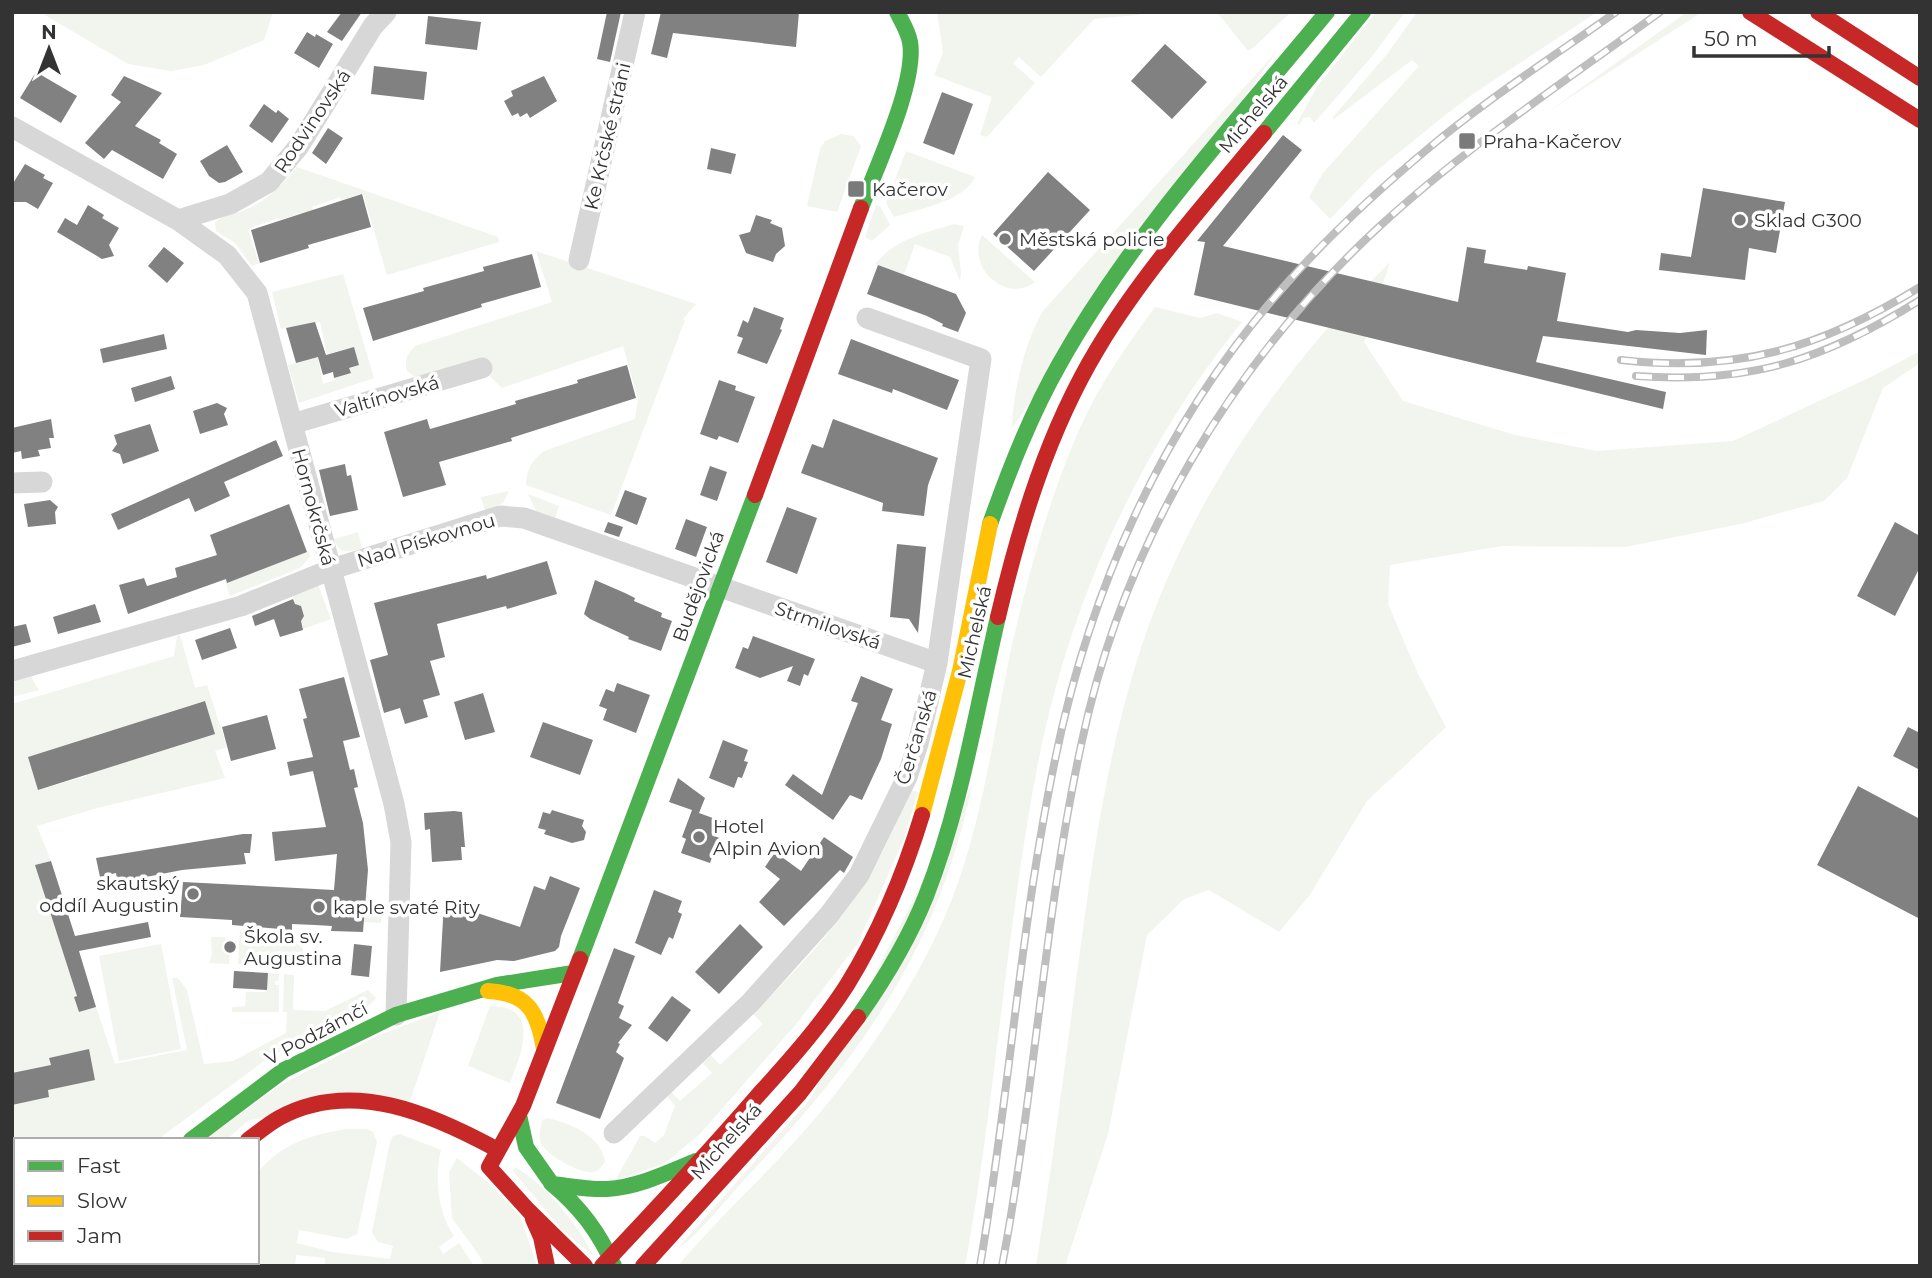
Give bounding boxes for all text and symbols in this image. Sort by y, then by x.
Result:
north arrow [14,14,84,84]
scale bar [1694,14,1829,58]
text: N [41,21,57,44]
text: 50 m [1704,26,1758,51]
street label: Ke Krčské stráni [579,60,636,212]
street label: Rodvinovská [269,65,356,178]
street label: Michelská [1214,71,1293,158]
place label: Praha-Kačerov [1483,130,1622,153]
marker: Praha-Kačerov [1457,131,1477,151]
place label: Kačerov [872,178,948,201]
marker: Kačerov [846,179,866,199]
place label: Sklad G300 [1754,209,1862,232]
marker: Sklad G300 [1732,212,1748,228]
place label: Městská policie [1019,228,1164,251]
marker: Městská policie [997,231,1013,247]
street label: Valtínovská [332,371,442,422]
street label: Hornokrčská [287,446,340,568]
street label: Nad Pískovnou [354,509,498,572]
street label: Budějovická [668,528,729,645]
street label: Michelská [953,583,996,681]
street label: Strmilovská [772,597,884,654]
street label: Čerčanská [891,687,942,788]
place label: Hotel Alpin Avion [713,815,821,860]
marker: Hotel Alpin Avion [691,829,707,845]
place label: skautský oddíl Augustin [39,872,180,917]
marker: skautský oddíl Augustin [185,886,201,902]
place label: kaple svaté Rity [333,896,481,919]
marker: kaple svaté Rity [311,899,327,915]
place label: Škola sv. Augustina [244,925,342,970]
marker: Škola sv. Augustina [222,939,238,955]
street label: V Podzámčí [261,996,372,1070]
street label: Michelská [686,1098,767,1184]
legend [14,1138,259,1264]
text: Fast [77,1153,121,1178]
text: Slow [77,1188,127,1213]
text: Jam [76,1223,122,1248]

